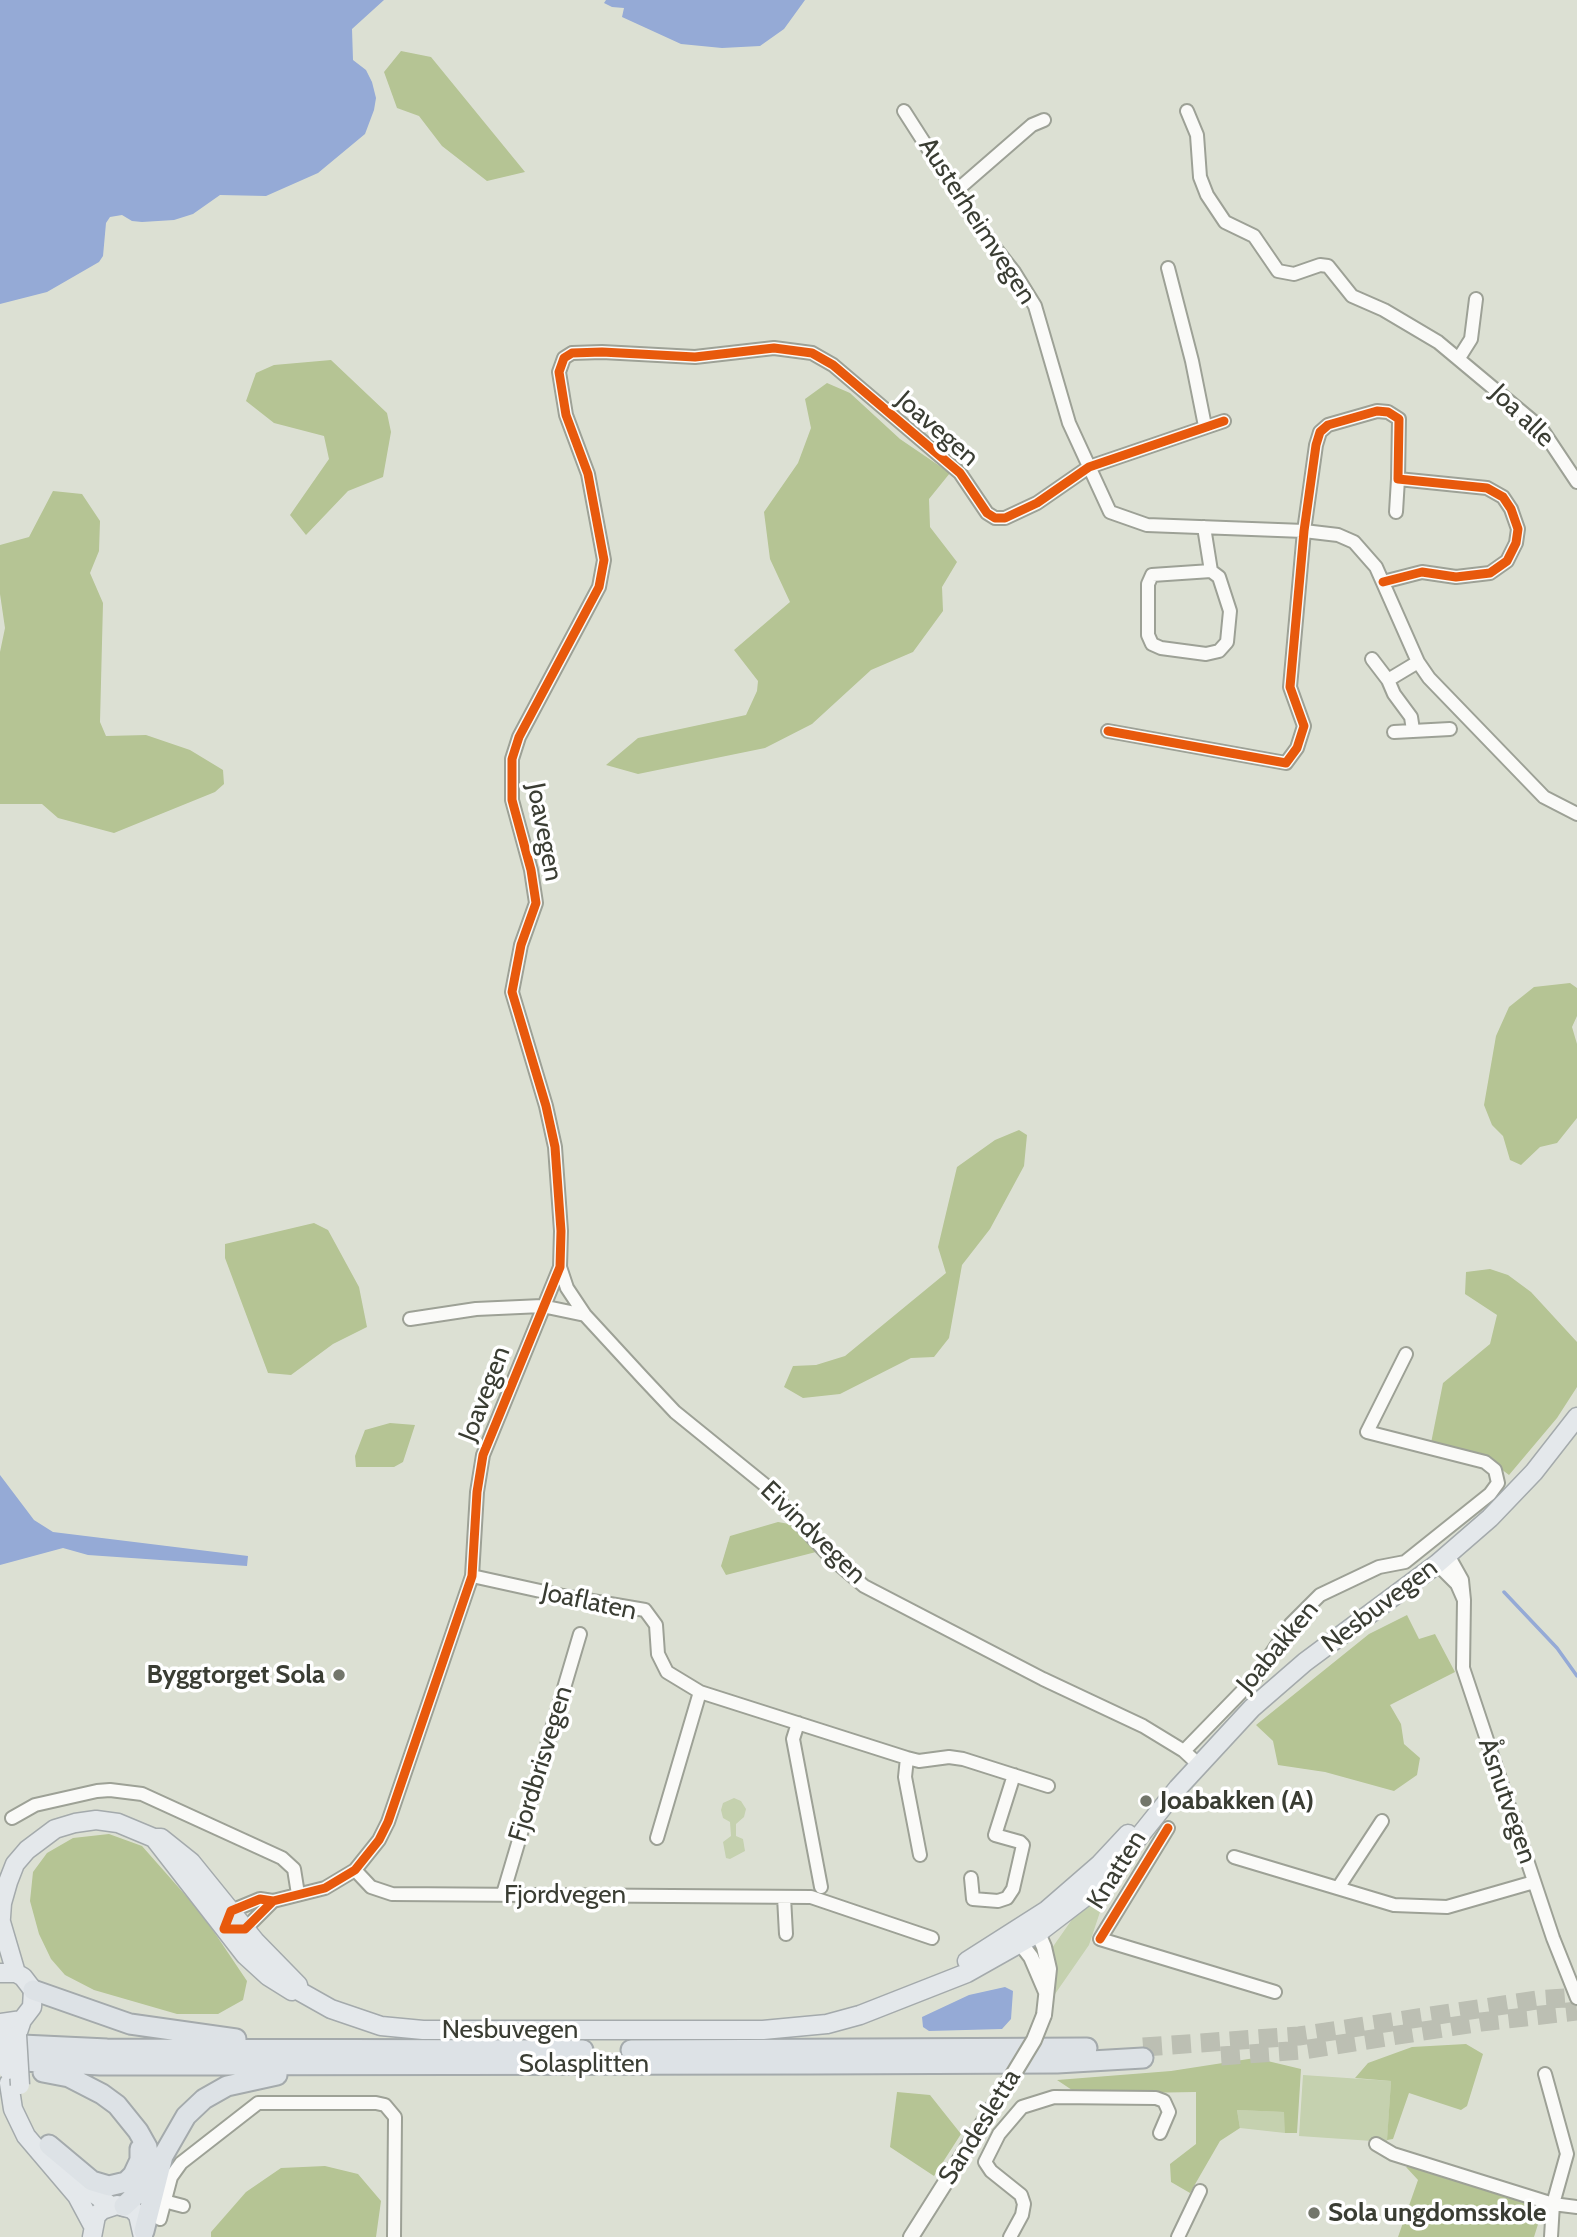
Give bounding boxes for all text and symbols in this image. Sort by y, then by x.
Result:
street label: Austerheimvegen [912,132,1042,310]
street label: Joa alle [1484,378,1560,454]
street label: Joavegen [889,385,985,473]
street label: Joavegen [519,780,569,884]
street label: Joavegen [453,1342,517,1446]
street label: Eivindvegen [754,1475,872,1591]
street label: Nesbuvegen [1316,1552,1444,1660]
street label: Joaflaten [539,1577,639,1627]
street label: Joabakken [1231,1595,1325,1699]
place label: Byggtorget Sola [146,1659,325,1691]
marker: Byggtorget Sola [331,1667,347,1683]
street label: Fjordbrisvegen [503,1682,579,1846]
street label: Åsnutvegen [1471,1734,1543,1868]
place label: Joabakken (A) [1160,1785,1314,1817]
marker: Joabakken (A) [1138,1793,1154,1809]
street label: Knatten [1081,1825,1153,1915]
street label: Fjordvegen [504,1879,626,1911]
street label: Nesbuvegen [442,2014,578,2046]
street label: Solasplitten [519,2048,649,2080]
street label: Sandesletta [932,2064,1028,2190]
place label: Sola ungdomsskole [1328,2197,1546,2229]
marker: Sola ungdomsskole [1306,2205,1322,2221]

